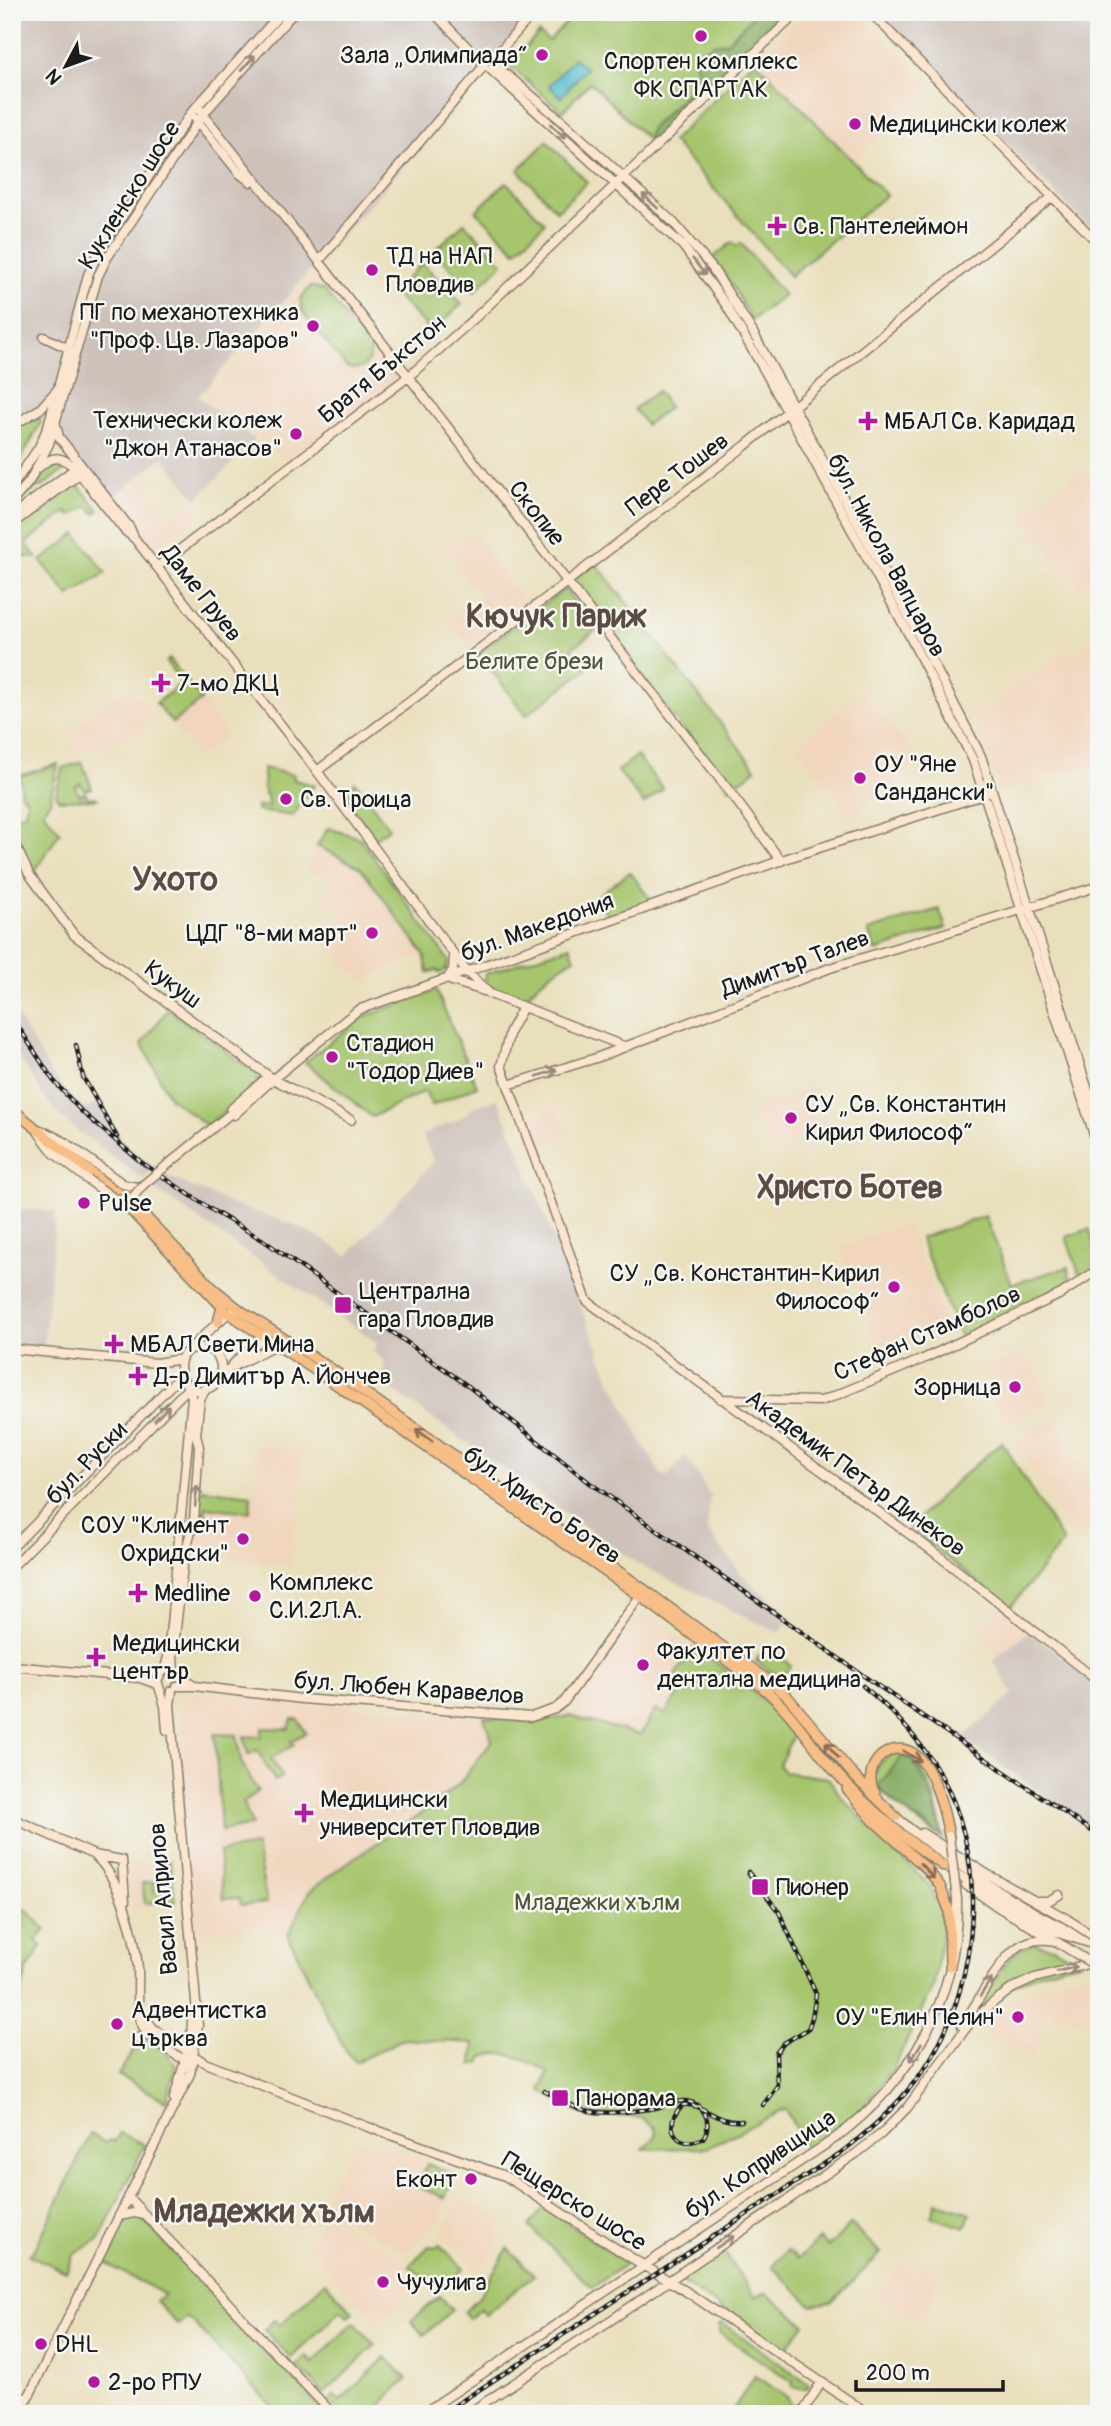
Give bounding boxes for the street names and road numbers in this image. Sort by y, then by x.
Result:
street label: Кукленско шосе [72,116,187,275]
street label: Братя Бъкстон [313,309,452,430]
street label: Пере Тошев [620,426,735,523]
street label: бул. Никола Вапцаров [821,448,953,662]
street label: Скопие [502,475,571,552]
street label: Даме Груев [154,538,248,648]
street label: бул. Македония [457,886,618,969]
street label: Димитър Талев [716,923,873,1004]
street label: Кукуш [138,954,207,1015]
street label: Стефан Стамболов [829,1279,1025,1388]
street label: Академик Петър Динеков [740,1384,971,1563]
street label: бул. Руски [40,1415,133,1511]
street label: бул. Христо Ботев [457,1440,627,1571]
street label: бул. Любен Каравелов [293,1666,525,1711]
street label: Васил Априлов [142,1822,185,1976]
street label: бул. Копривщица [679,2103,841,2226]
street label: Пещерско шосе [496,2145,652,2258]

